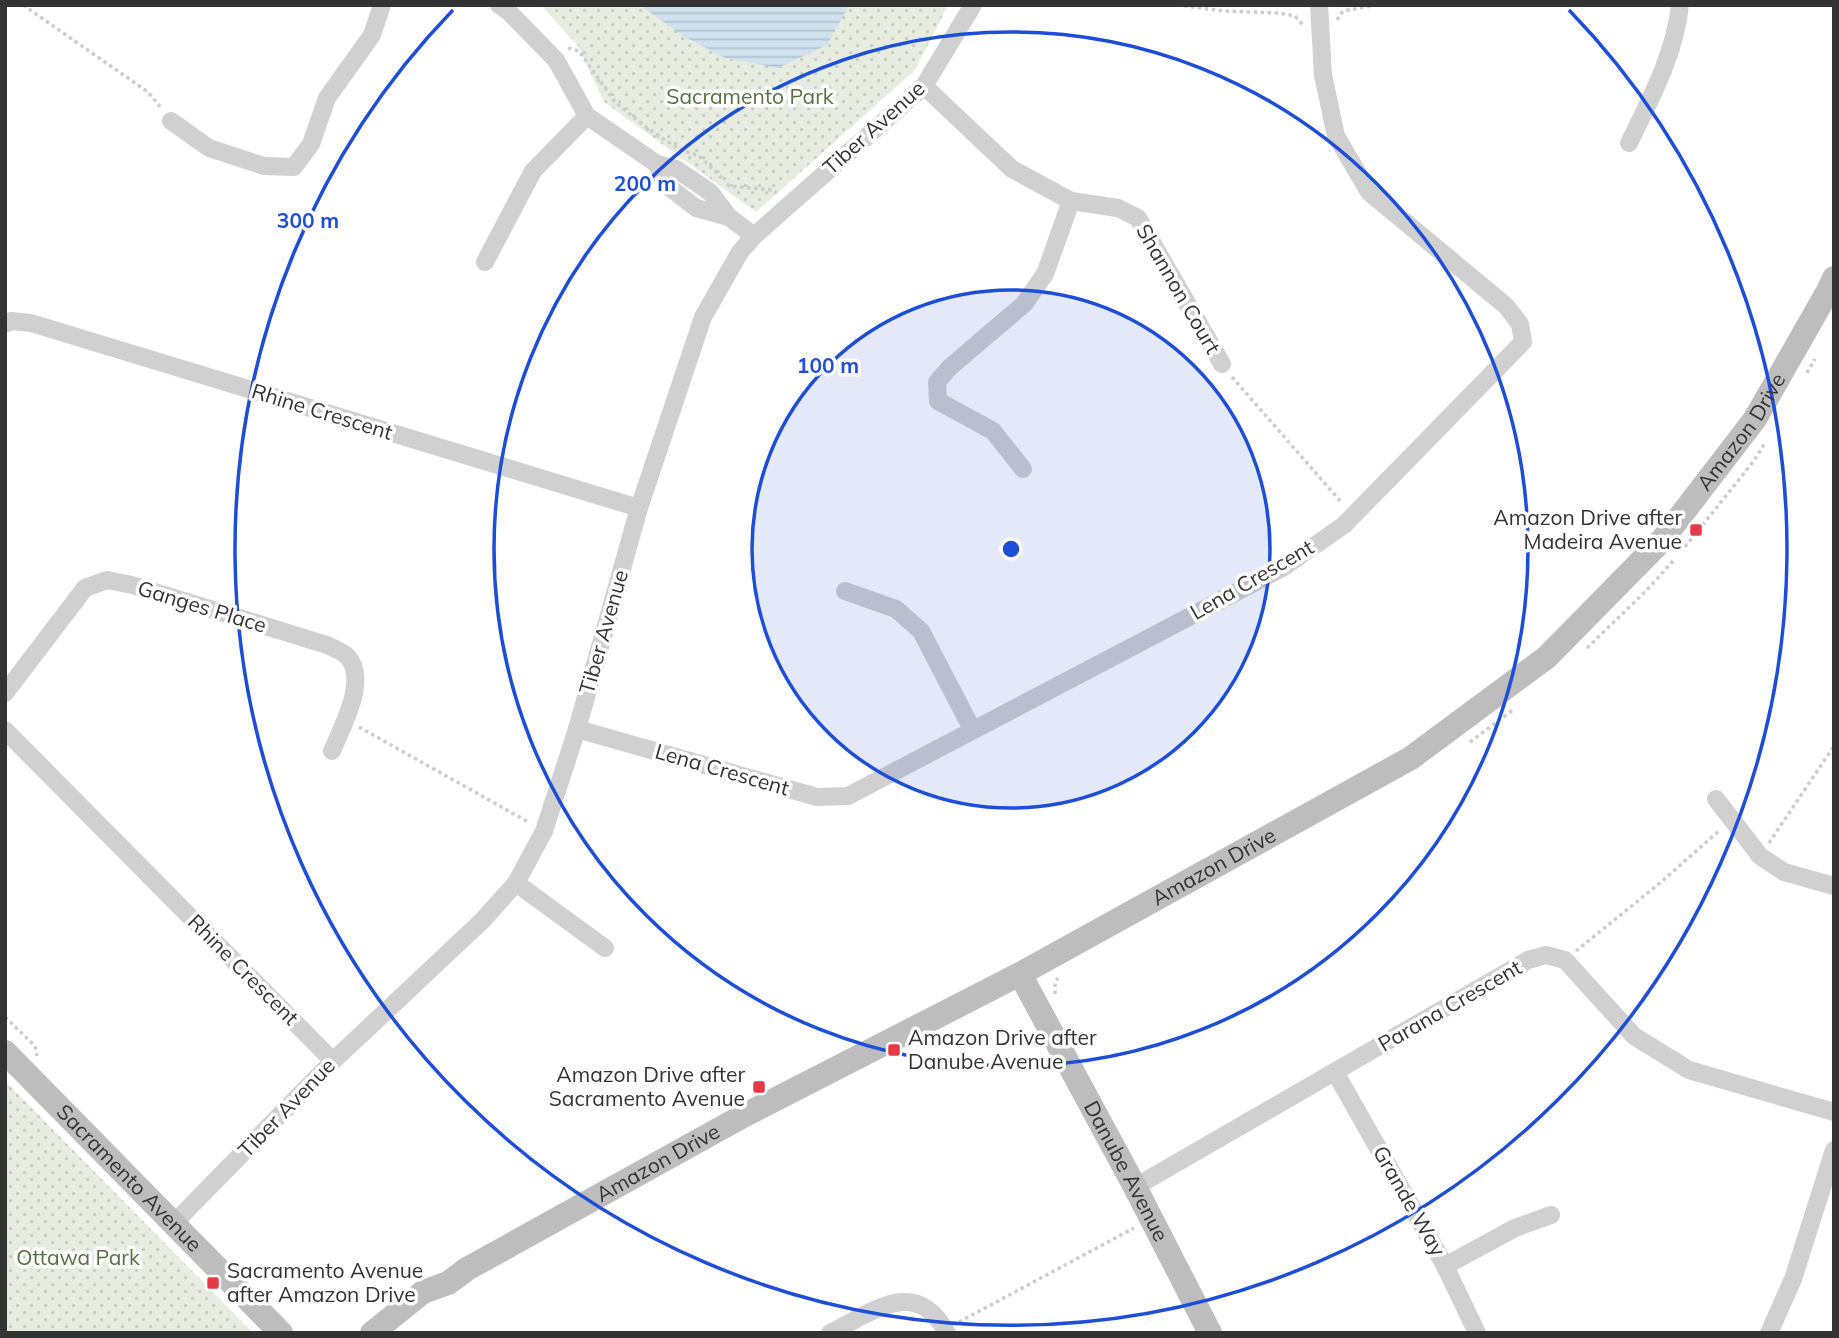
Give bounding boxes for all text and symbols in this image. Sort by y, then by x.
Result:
street label: Tiber Avenue [817,75,930,180]
park label: Sacramento Park [666,83,834,109]
text: 200 m [614,170,676,196]
text: 300 m [277,207,339,233]
street label: Shannon Court [1131,219,1227,358]
text: 100 m [797,352,859,378]
street label: Amazon Drive [1691,368,1791,495]
street label: Rhine Crescent [249,377,396,445]
place label: Amazon Drive after Madeira Avenue [1493,504,1682,554]
marker: Amazon Drive after Madeira Avenue [1688,522,1704,538]
street label: Lena Crescent [1185,533,1318,625]
centre of rings [999,537,1023,561]
street label: Tiber Avenue [573,567,633,697]
street label: Ganges Place [135,574,270,638]
street label: Lena Crescent [652,738,792,801]
street label: Amazon Drive [1147,821,1280,911]
street label: Rhine Crescent [183,908,305,1030]
street label: Parana Crescent [1373,954,1526,1057]
place label: Amazon Drive after Danube Avenue [908,1024,1097,1074]
marker: Amazon Drive after Danube Avenue [886,1042,902,1058]
street label: Tiber Avenue [232,1052,340,1162]
place label: Amazon Drive after Sacramento Avenue [549,1061,745,1111]
marker: Amazon Drive after Sacramento Avenue [751,1079,767,1095]
street label: Danube Avenue [1079,1096,1175,1246]
street label: Sacramento Avenue [52,1098,208,1257]
street label: Amazon Drive [591,1117,724,1207]
street label: Grande Way [1368,1141,1452,1260]
park label: Ottawa Park [16,1244,140,1270]
place label: Sacramento Avenue after Amazon Drive [227,1257,423,1307]
marker: Sacramento Avenue after Amazon Drive [205,1275,221,1291]

